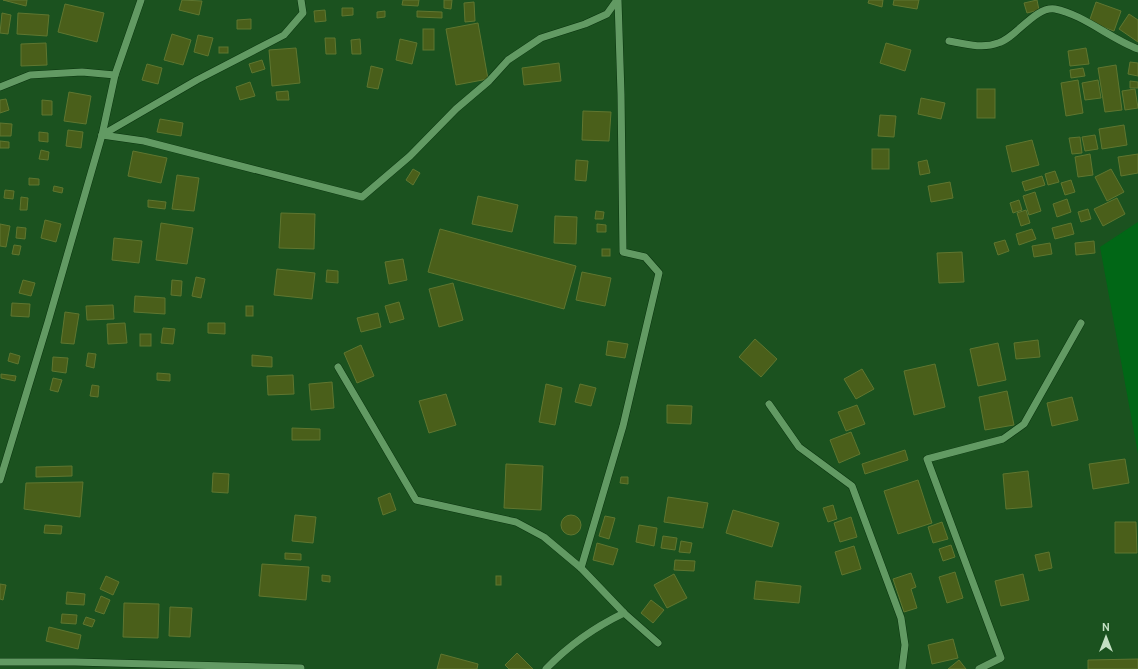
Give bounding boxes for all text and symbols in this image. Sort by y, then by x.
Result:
north arrow [1086,617,1126,657]
text: N [1102,620,1110,634]

